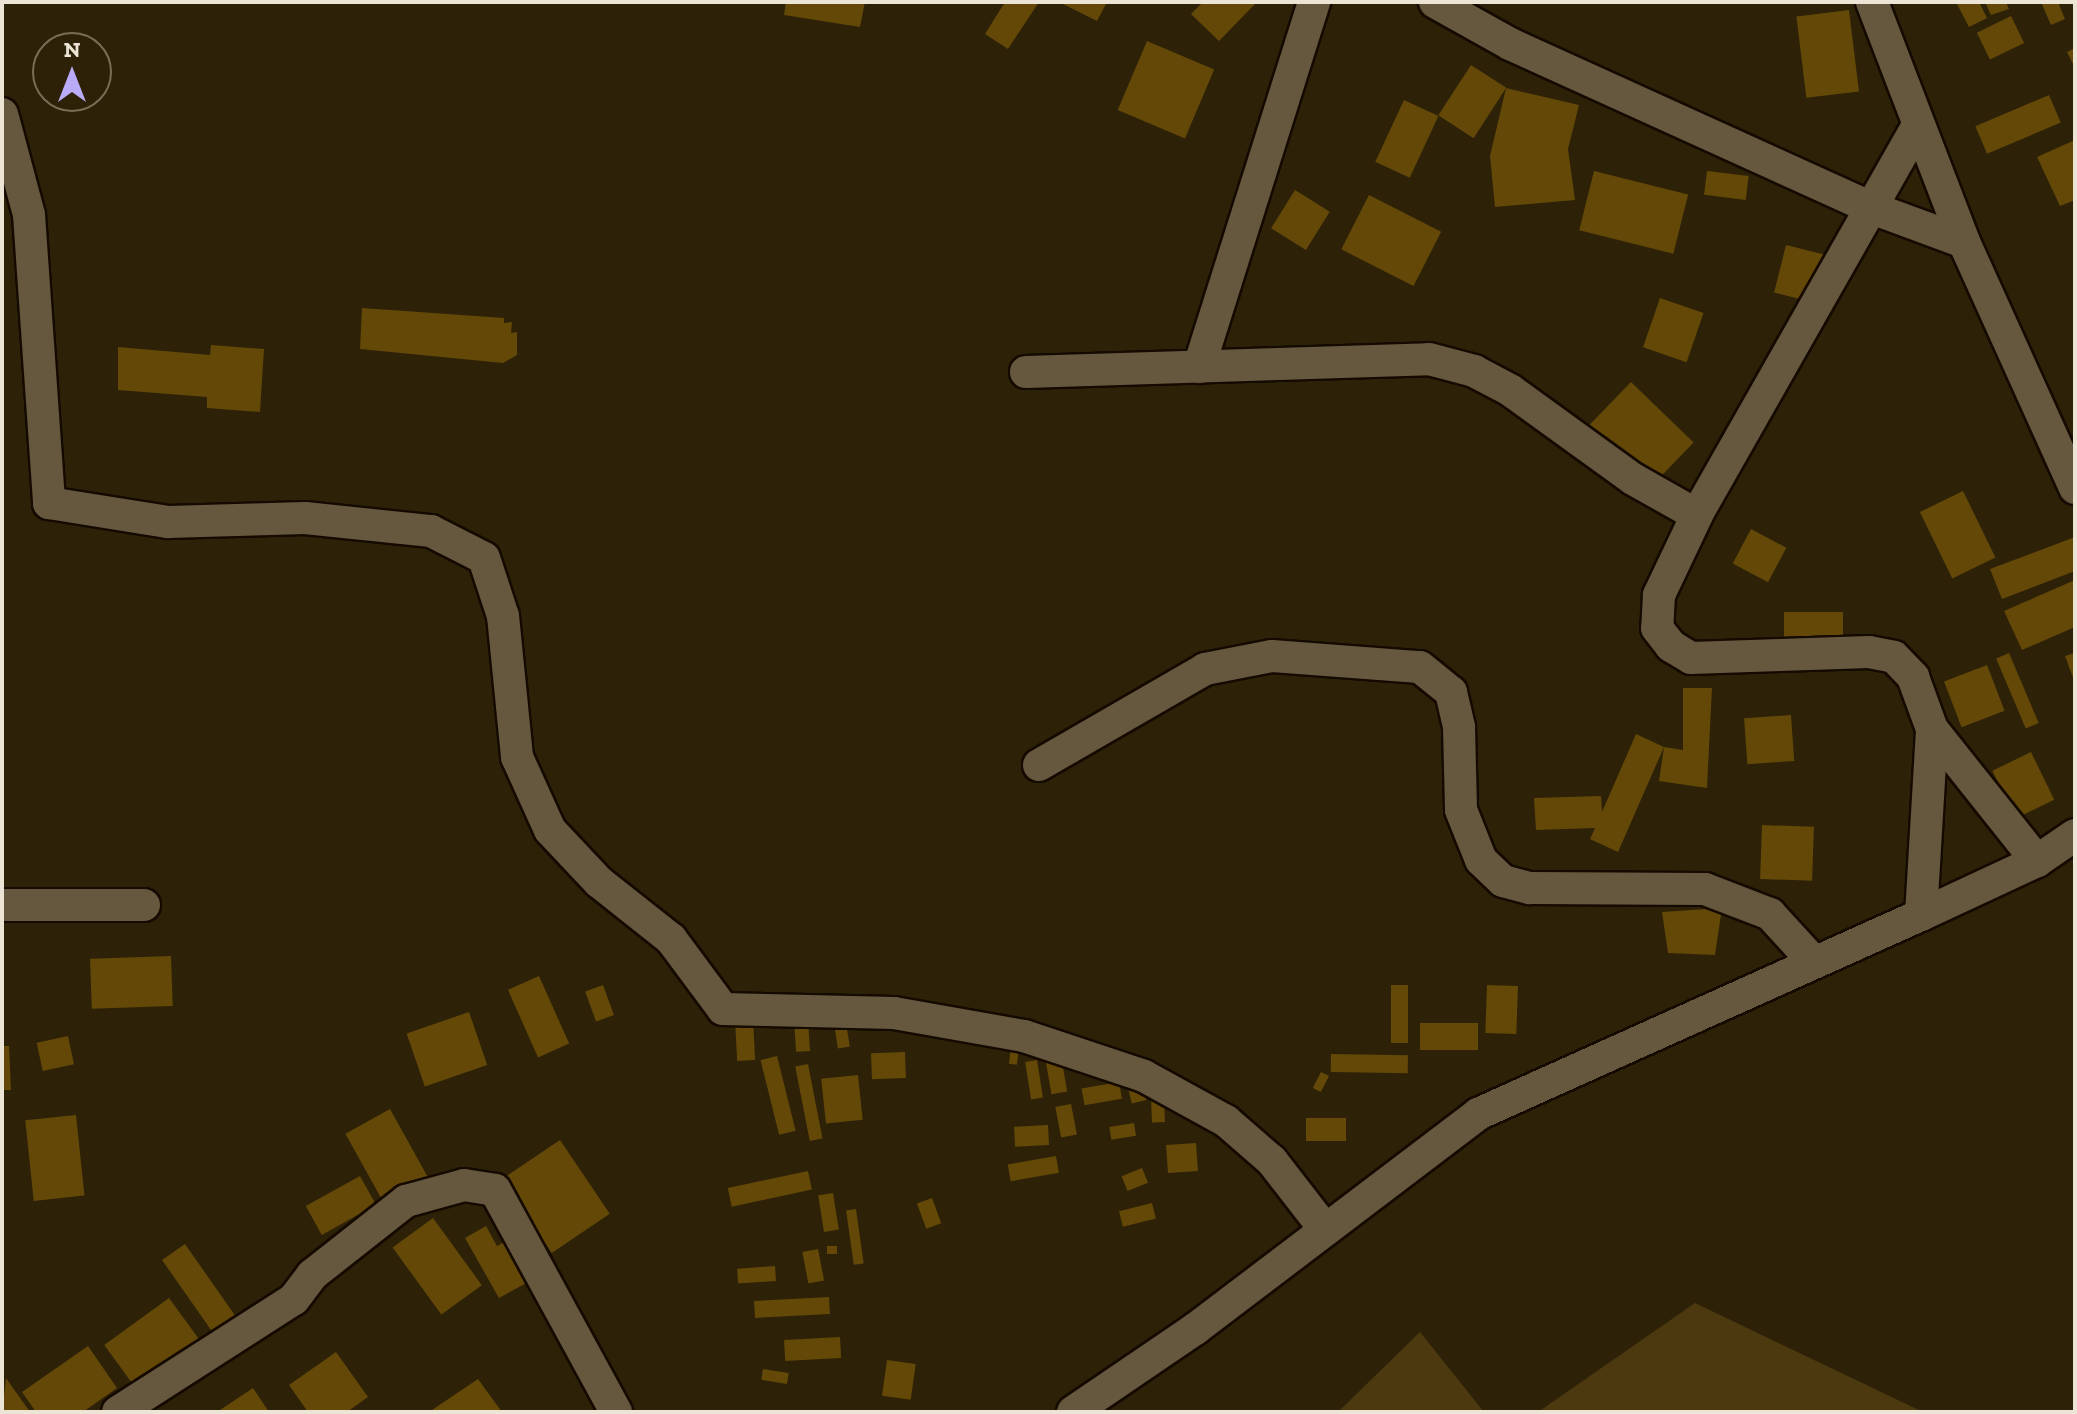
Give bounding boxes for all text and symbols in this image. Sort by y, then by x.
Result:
north arrow [32,32,112,112]
text: N [64,36,80,63]

